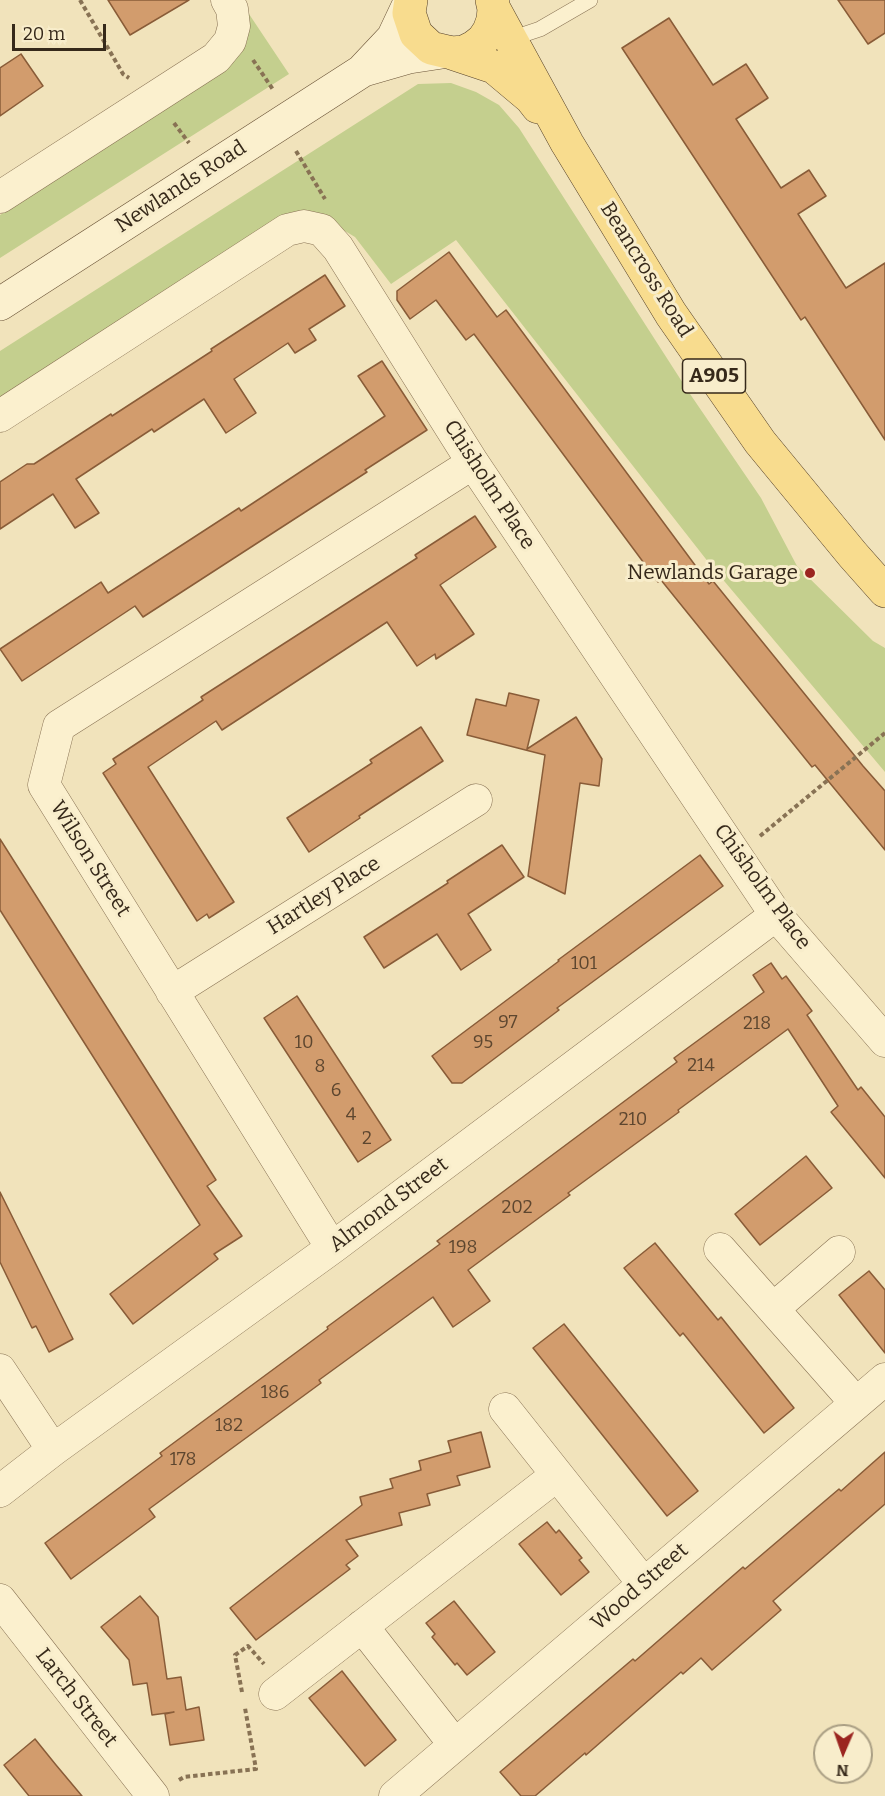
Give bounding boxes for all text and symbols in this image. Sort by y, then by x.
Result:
scale bar [15,12,110,50]
text: 20 m [23,23,65,45]
street label: Newlands Road [111,135,251,239]
street label: Beancross Road [594,198,698,342]
road number: A905 [682,359,746,393]
street label: Chisholm Place [438,416,540,554]
place label: Newlands Garage [627,560,798,586]
marker: Newlands Garage [803,566,817,580]
street label: Wilson Street [44,796,136,922]
street label: Chisholm Place [708,819,816,955]
street label: Hartley Place [263,851,385,941]
house number: 101 [571,953,597,975]
house number: 97 [498,1012,518,1034]
house number: 218 [743,1013,771,1035]
house number: 10 [295,1032,313,1054]
house number: 95 [473,1032,493,1054]
house number: 214 [687,1055,715,1077]
house number: 8 [315,1056,325,1078]
house number: 6 [331,1080,341,1102]
house number: 4 [346,1104,356,1126]
house number: 210 [619,1109,647,1131]
house number: 2 [362,1128,372,1150]
street label: Almond Street [325,1152,453,1258]
house number: 202 [501,1197,533,1219]
house number: 198 [449,1237,477,1259]
house number: 186 [261,1382,289,1404]
house number: 182 [215,1415,243,1437]
house number: 178 [170,1449,196,1471]
street label: Wood Street [586,1538,694,1636]
street label: Larch Street [30,1644,122,1752]
north arrow [813,1724,873,1784]
text: N [836,1761,849,1780]

